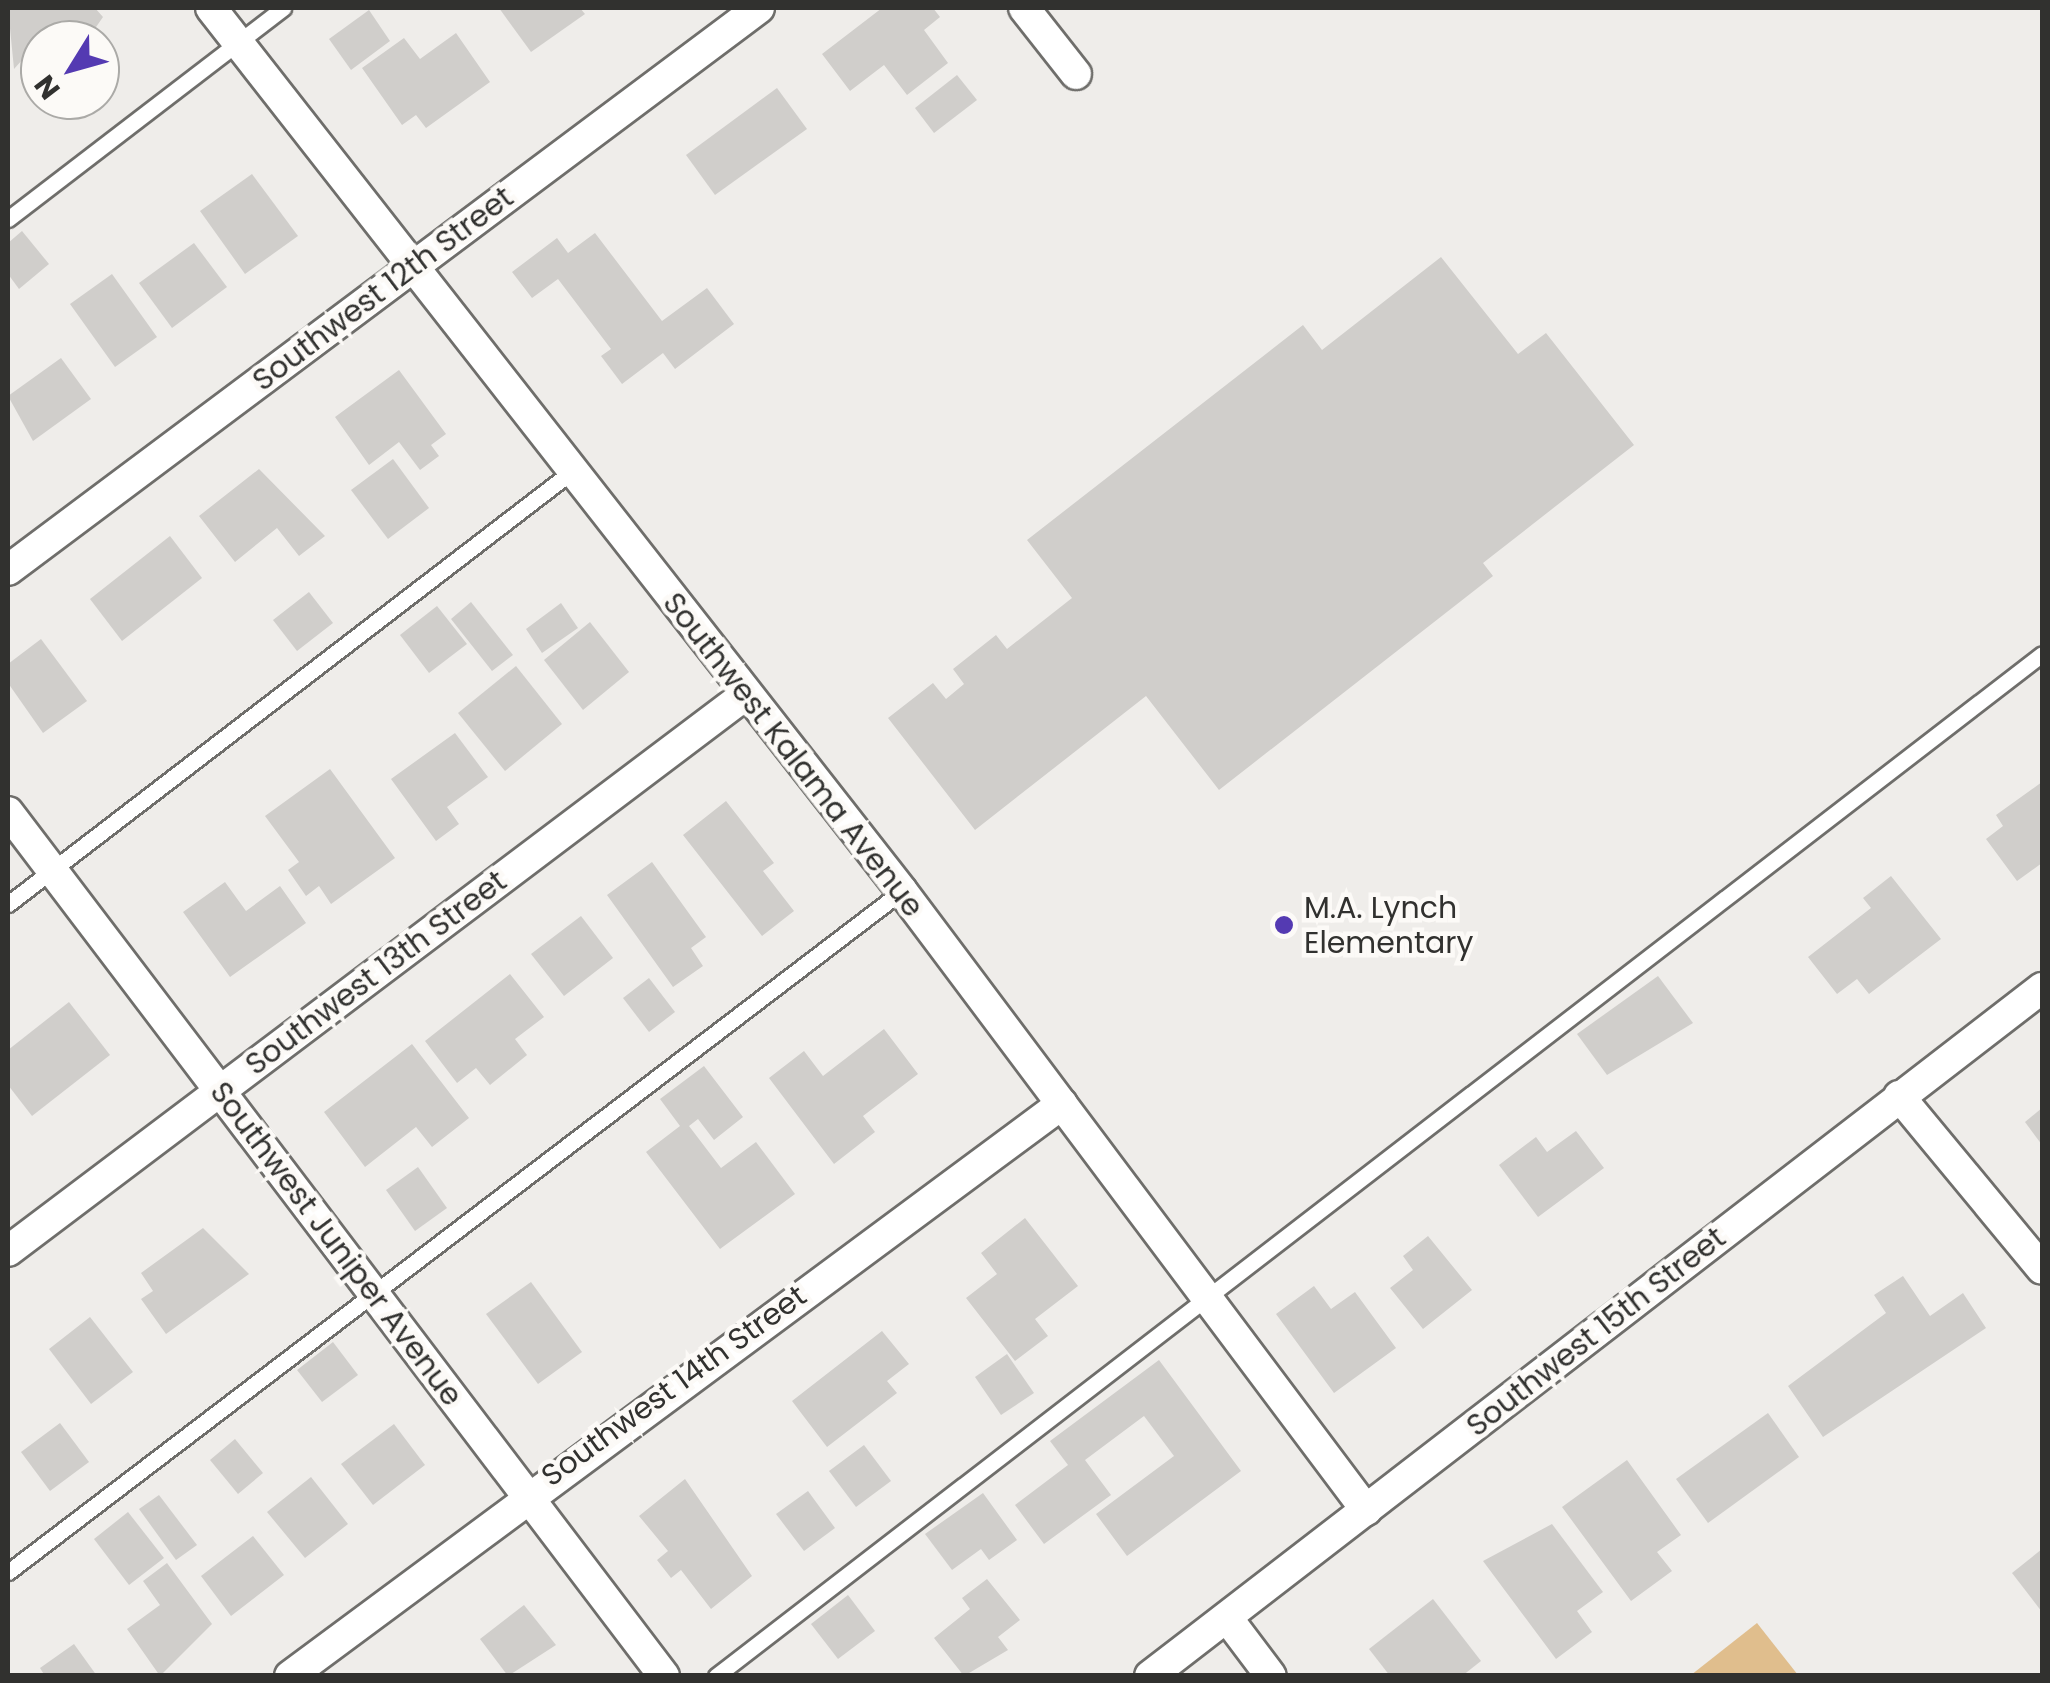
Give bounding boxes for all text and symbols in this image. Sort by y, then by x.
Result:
north arrow [20,20,120,120]
text: N [25,67,69,107]
street label: Southwest 12th Street [246,179,520,399]
street label: Southwest Kalama Avenue [655,586,931,924]
street label: Southwest 13th Street [239,863,513,1083]
place label: M.A. Lynch Elementary [1304,890,1473,960]
marker: M.A. Lynch Elementary [1273,914,1295,936]
street label: Southwest Juniper Avenue [202,1075,470,1413]
street label: Southwest 15th Street [1459,1220,1733,1444]
street label: Southwest 14th Street [535,1278,813,1494]

